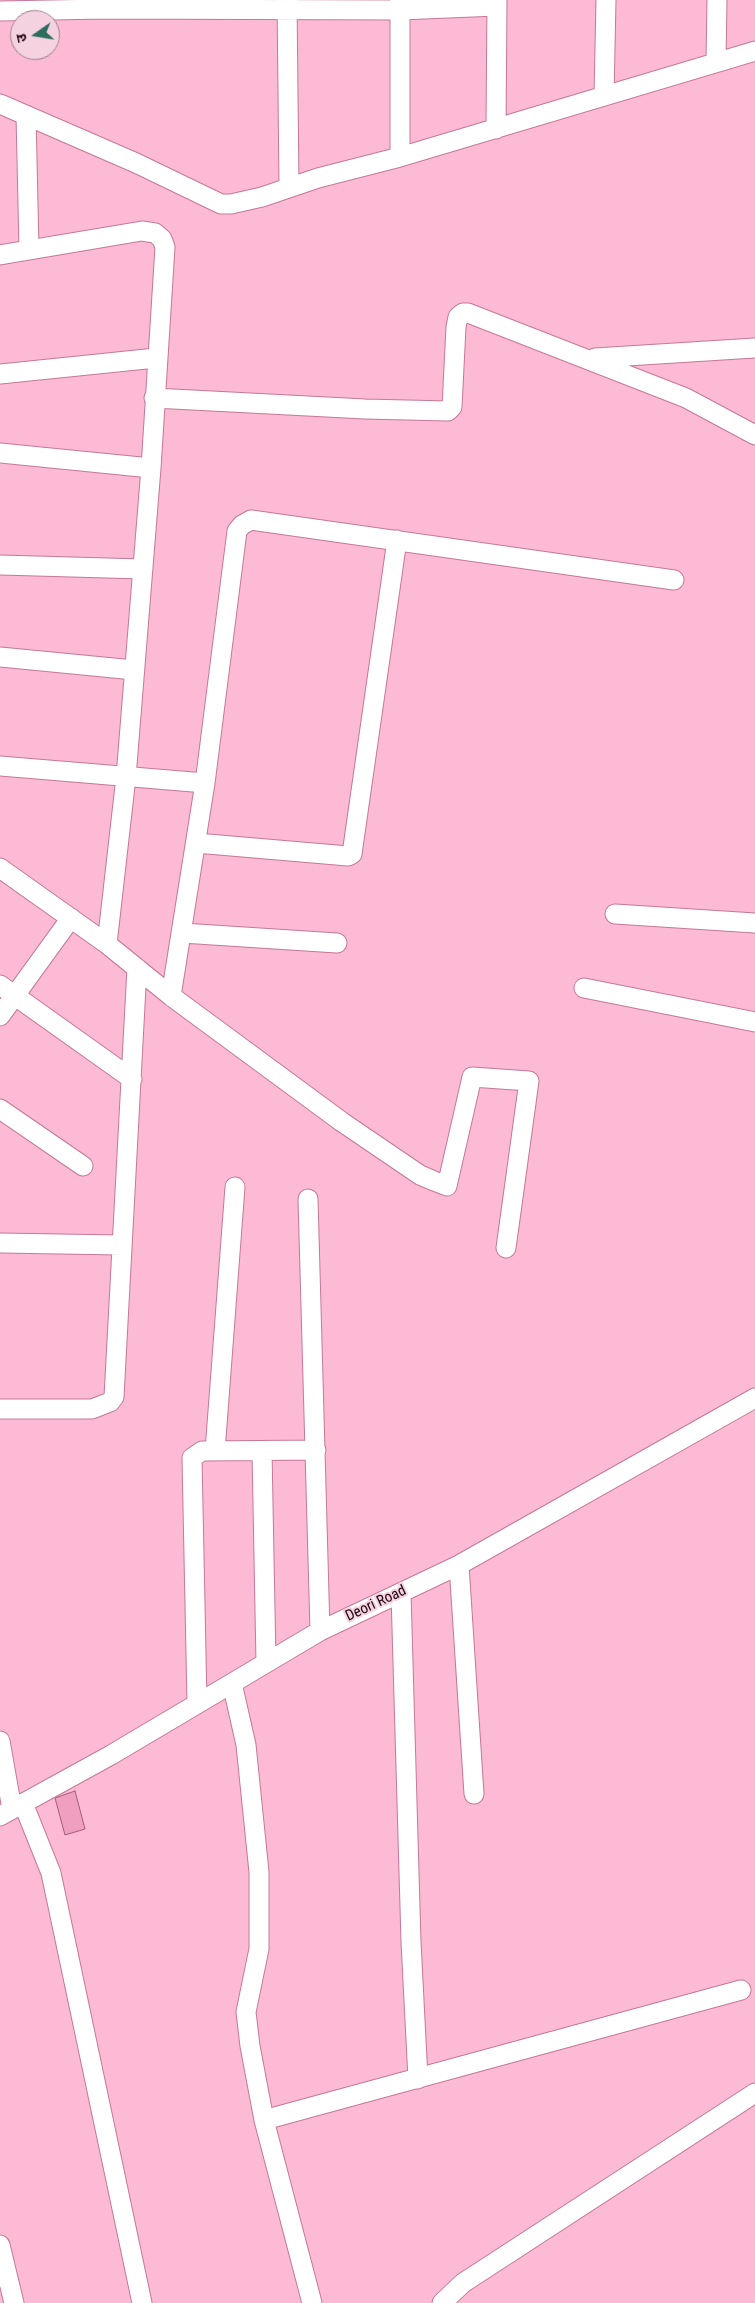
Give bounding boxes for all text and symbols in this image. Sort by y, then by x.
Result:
north arrow [10,10,60,60]
text: उ [13,32,30,44]
street label: Deori Road [343,1582,409,1626]

